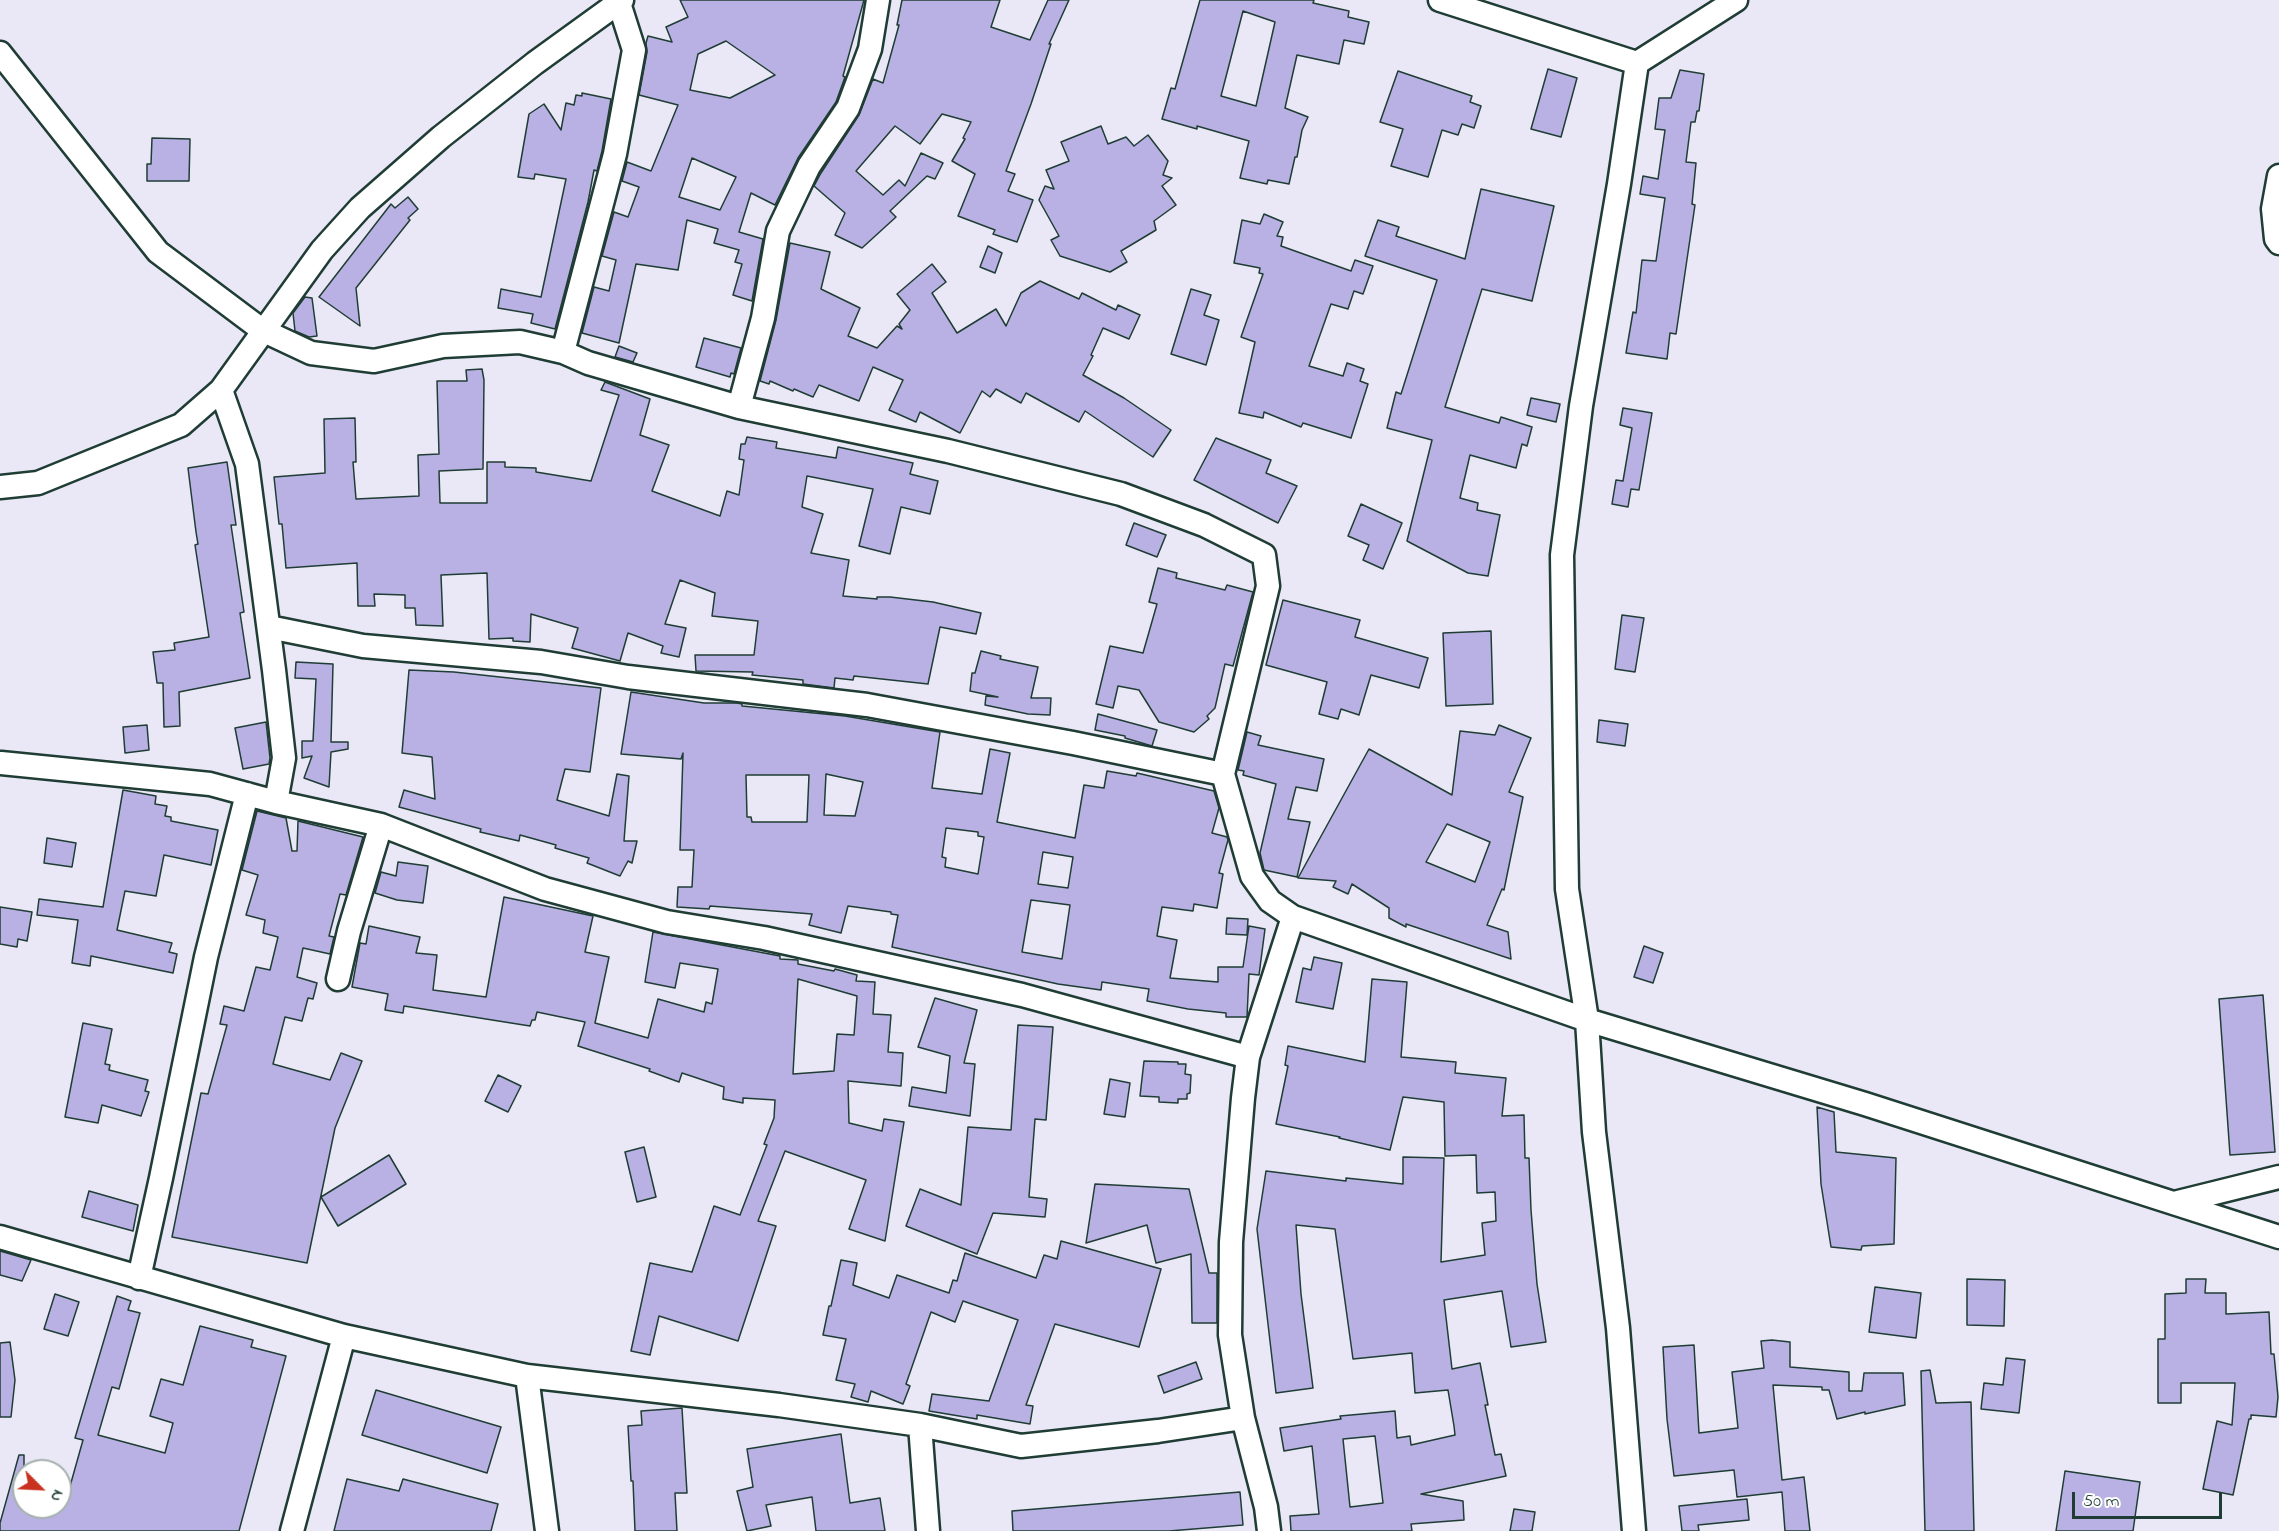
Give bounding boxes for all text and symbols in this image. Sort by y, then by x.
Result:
north arrow [12,1459,72,1519]
scale bar [2075,1480,2225,1518]
text: N [43,1486,70,1505]
text: 50 m [2083,1489,2120,1515]

